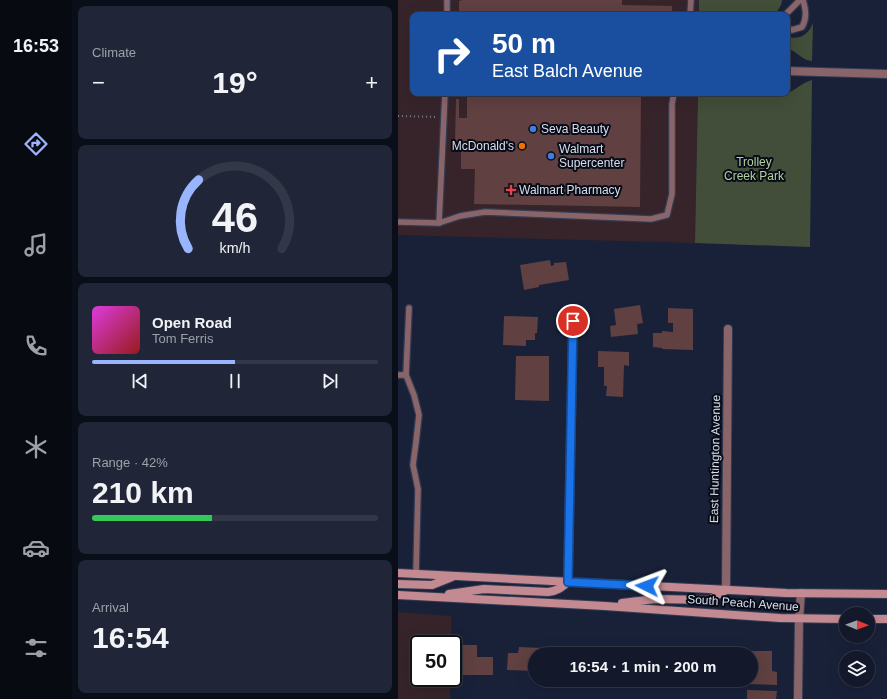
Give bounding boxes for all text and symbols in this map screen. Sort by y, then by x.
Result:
icon: right [426,28,478,80]
text: 50 m [492,28,556,59]
text: 16:53 [13,36,59,56]
text: Climate [92,45,136,60]
text: East Balch Avenue [492,61,643,81]
text: 19° [212,66,258,99]
text: − [92,70,105,95]
text: + [365,70,378,95]
place label: Seva Beauty [541,122,609,136]
marker: Seva Beauty [528,124,538,134]
icon: directions [22,130,50,158]
place label: McDonald's [452,139,514,153]
marker: McDonald's [517,141,527,151]
place label: Walmart Supercenter [559,142,624,170]
marker: Walmart Supercenter [546,151,556,161]
park label: Trolley Creek Park [724,155,785,183]
place label: Walmart Pharmacy [519,183,621,197]
marker: Walmart Pharmacy [506,185,516,195]
text: 46 [212,194,258,241]
icon: music [22,231,50,259]
text: km/h [220,239,251,255]
pin [556,304,590,338]
icon: arrive [562,310,584,332]
text: Open Road [152,314,232,331]
text: Tom Ferris [152,331,213,346]
icon: phone [22,332,50,360]
icon: previous [129,370,151,392]
icon: pause [224,370,246,392]
icon: next [319,370,341,392]
street label: East Huntington Avenue [707,394,723,523]
icon: climate [22,433,50,461]
text: Range · 42% [92,455,168,470]
text: 210 km [92,476,194,509]
icon: car [22,534,50,562]
position arrow [626,565,668,607]
street label: South Peach Avenue [687,592,800,614]
text: Arrival [92,600,129,615]
north arrow [839,607,875,643]
map controls [839,607,875,687]
text: 16:54 [92,621,169,654]
icon: filters [22,634,50,662]
speed limit sign: 50 [410,635,462,687]
button: layers [839,651,875,687]
text: 16:54 · 1 min · 200 m [570,658,716,675]

